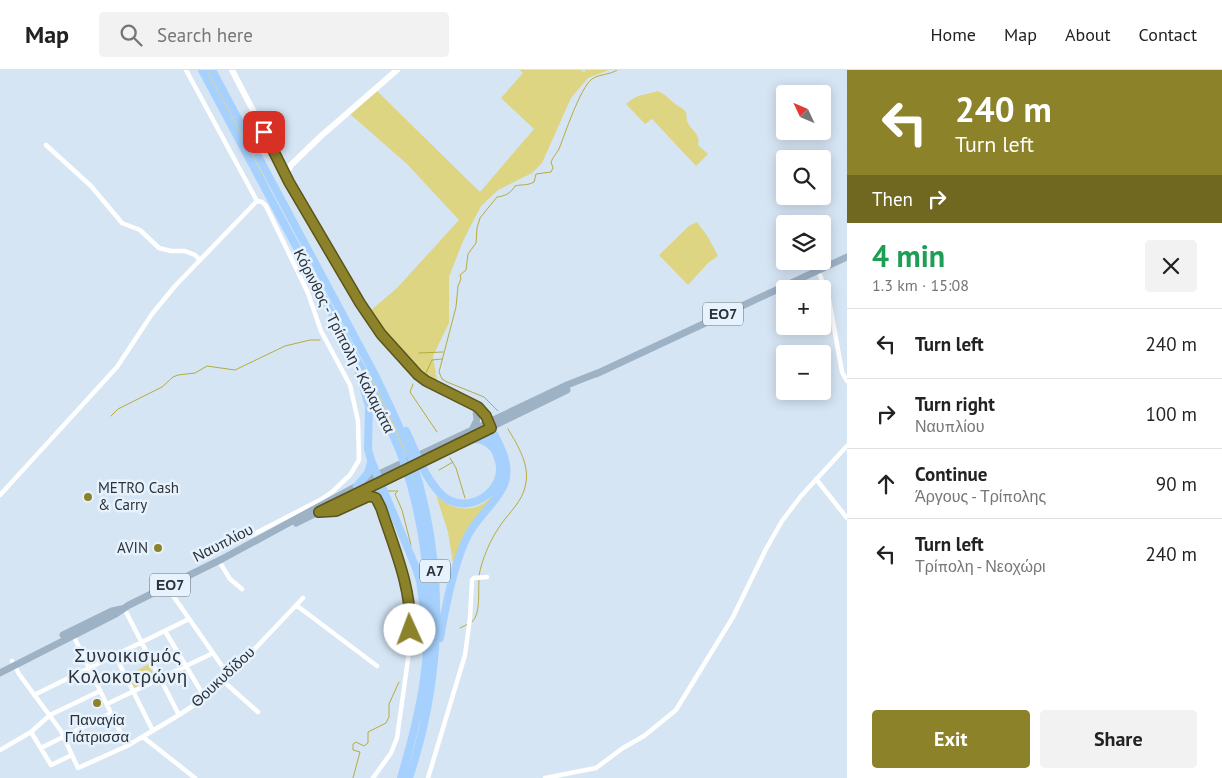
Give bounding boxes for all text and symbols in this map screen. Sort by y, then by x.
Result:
search box [99,12,449,57]
text: Map [25,19,69,50]
icon: search [117,21,145,49]
text: Search here [157,23,253,47]
text: Home [930,23,976,46]
text: Map [1004,23,1037,46]
text: About [1065,23,1111,46]
text: Contact [1139,23,1197,46]
north arrow [776,85,831,140]
map controls [776,85,831,400]
text: 240 m [955,86,1052,132]
icon: left [872,90,937,155]
pin [243,111,285,153]
icon: arrive [250,118,278,146]
text: Turn left [955,130,1034,158]
button: search [776,150,831,205]
icon: right [923,185,951,213]
text: Then [872,187,913,211]
button: layers [776,215,831,270]
text: 4 min [872,236,945,275]
button: close [1145,240,1197,292]
street label: Κόρινθος - Τρίπολη - Καλαμάτα [290,246,399,436]
text: 1.3 km · 15:08 [872,275,969,295]
button: + [776,280,831,335]
road number: ΕΟ7 [703,302,743,325]
icon: left [872,330,900,358]
text: Turn left [915,332,984,356]
text: 240 m [1145,332,1197,356]
button: − [776,345,831,400]
text: Turn right [915,392,995,416]
icon: right [872,400,900,428]
text: 100 m [1145,402,1197,426]
text: Ναυπλίου [915,416,984,436]
text: Continue [915,462,987,486]
icon: ahead [872,470,900,498]
text: 90 m [1156,472,1197,496]
place label: METRO Cash & Carry [98,478,179,514]
text: Άργους - Τρίπολης [915,486,1046,506]
marker: METRO Cash & Carry [82,491,94,503]
street label: Ναυπλίου [189,519,256,566]
text: Turn left [915,532,984,556]
place label: AVIN [117,538,148,557]
icon: left [872,540,900,568]
marker: AVIN [152,542,164,554]
text: 240 m [1145,542,1197,566]
text: Τρίπολη - Νεοχώρι [915,556,1046,576]
road number: Α7 [420,560,450,582]
road number: ΕΟ7 [150,574,190,596]
position arrow [383,603,435,655]
street label: Θουκυδίδου [187,642,259,711]
district label: Συνοικισμός Κολοκοτρώνη [68,644,188,688]
marker: Παναγία Γιάτρισσα [91,697,103,709]
place label: Παναγία Γιάτρισσα [65,710,130,746]
button: Exit [872,710,1030,768]
button: Share [1040,710,1197,768]

